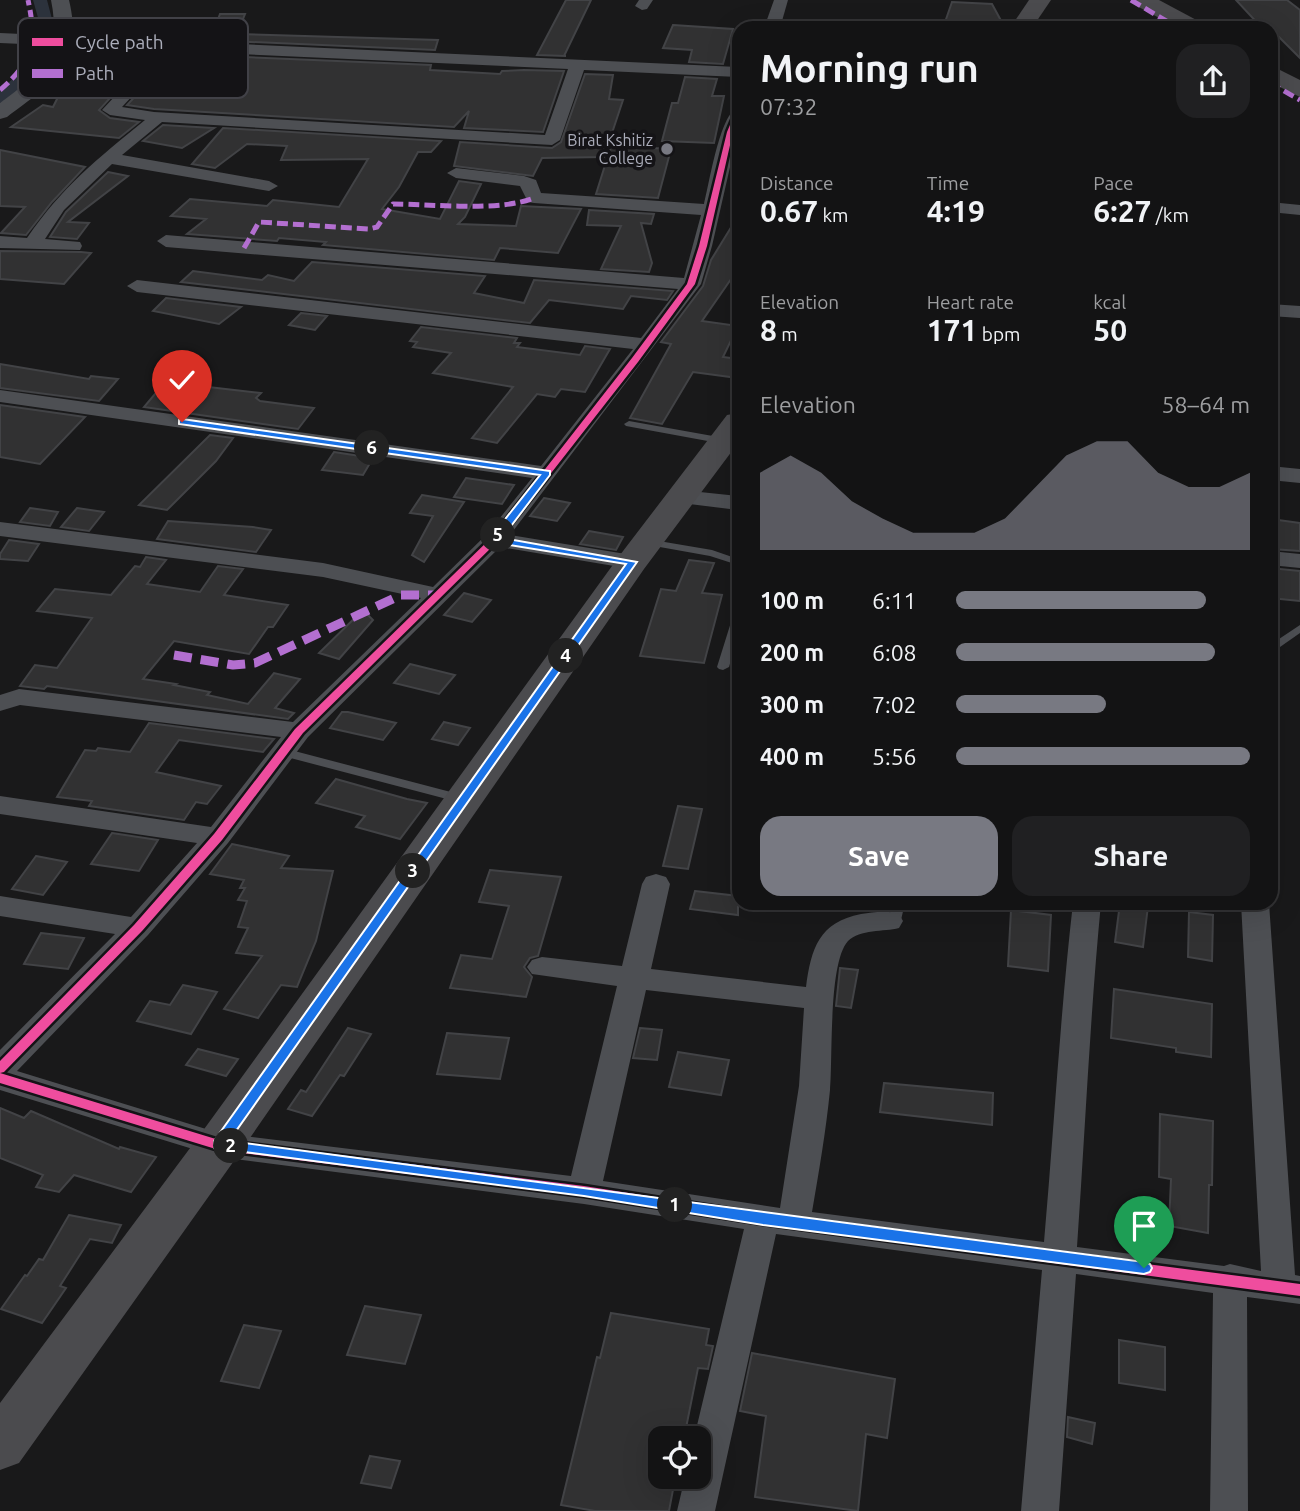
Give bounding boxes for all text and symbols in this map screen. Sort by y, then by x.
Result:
legend [18,18,248,98]
text: Cycle path [75,31,164,53]
button: share [1176,44,1250,118]
text: Morning run [760,47,979,89]
text: Path [75,62,114,84]
text: 07:32 [760,94,818,119]
place label: Birat Kshitiz College [567,131,653,167]
marker: Birat Kshitiz College [659,141,675,157]
text: Distance [760,172,834,194]
text: Time [927,172,969,194]
text: Pace [1093,172,1134,194]
text: 0.67 [760,194,818,228]
text: 4:19 [927,194,985,228]
text: 6:27 [1093,194,1151,228]
text: km [818,204,848,226]
text: /km [1151,204,1189,226]
text: Elevation [760,291,839,313]
text: Heart rate [927,291,1014,313]
text: kcal [1093,291,1126,313]
text: 8 [760,313,777,347]
text: 171 [927,313,977,347]
text: 50 [1093,313,1127,347]
text: m [777,323,798,345]
text: bpm [977,323,1020,345]
pin [152,350,212,422]
icon: check [163,361,201,399]
text: Elevation [760,392,856,417]
text: 58–64 m [1162,392,1250,417]
pin: 6 [354,430,390,466]
text: 6 [366,436,377,458]
pin: 5 [480,518,516,552]
text: 5 [492,523,503,545]
text: 100 m [760,588,824,613]
text: 6:11 [872,588,917,613]
pin: 4 [548,638,584,674]
text: 200 m [760,640,824,665]
text: 6:08 [872,640,917,665]
text: 4 [560,644,571,666]
text: 300 m [760,692,824,717]
text: 7:02 [872,692,917,717]
text: 400 m [760,744,824,769]
text: 5:56 [872,744,917,769]
button: Save [760,816,998,896]
button: Share [1012,816,1250,896]
pin: 3 [396,854,430,888]
text: 3 [407,859,418,881]
pin: 2 [214,1128,248,1164]
text: 2 [225,1134,236,1156]
pin: 1 [658,1188,692,1222]
text: 1 [669,1193,680,1215]
pin [1114,1196,1174,1268]
icon: arrive [1125,1207,1163,1245]
map controls [648,1426,711,1489]
button: locate [648,1426,711,1489]

